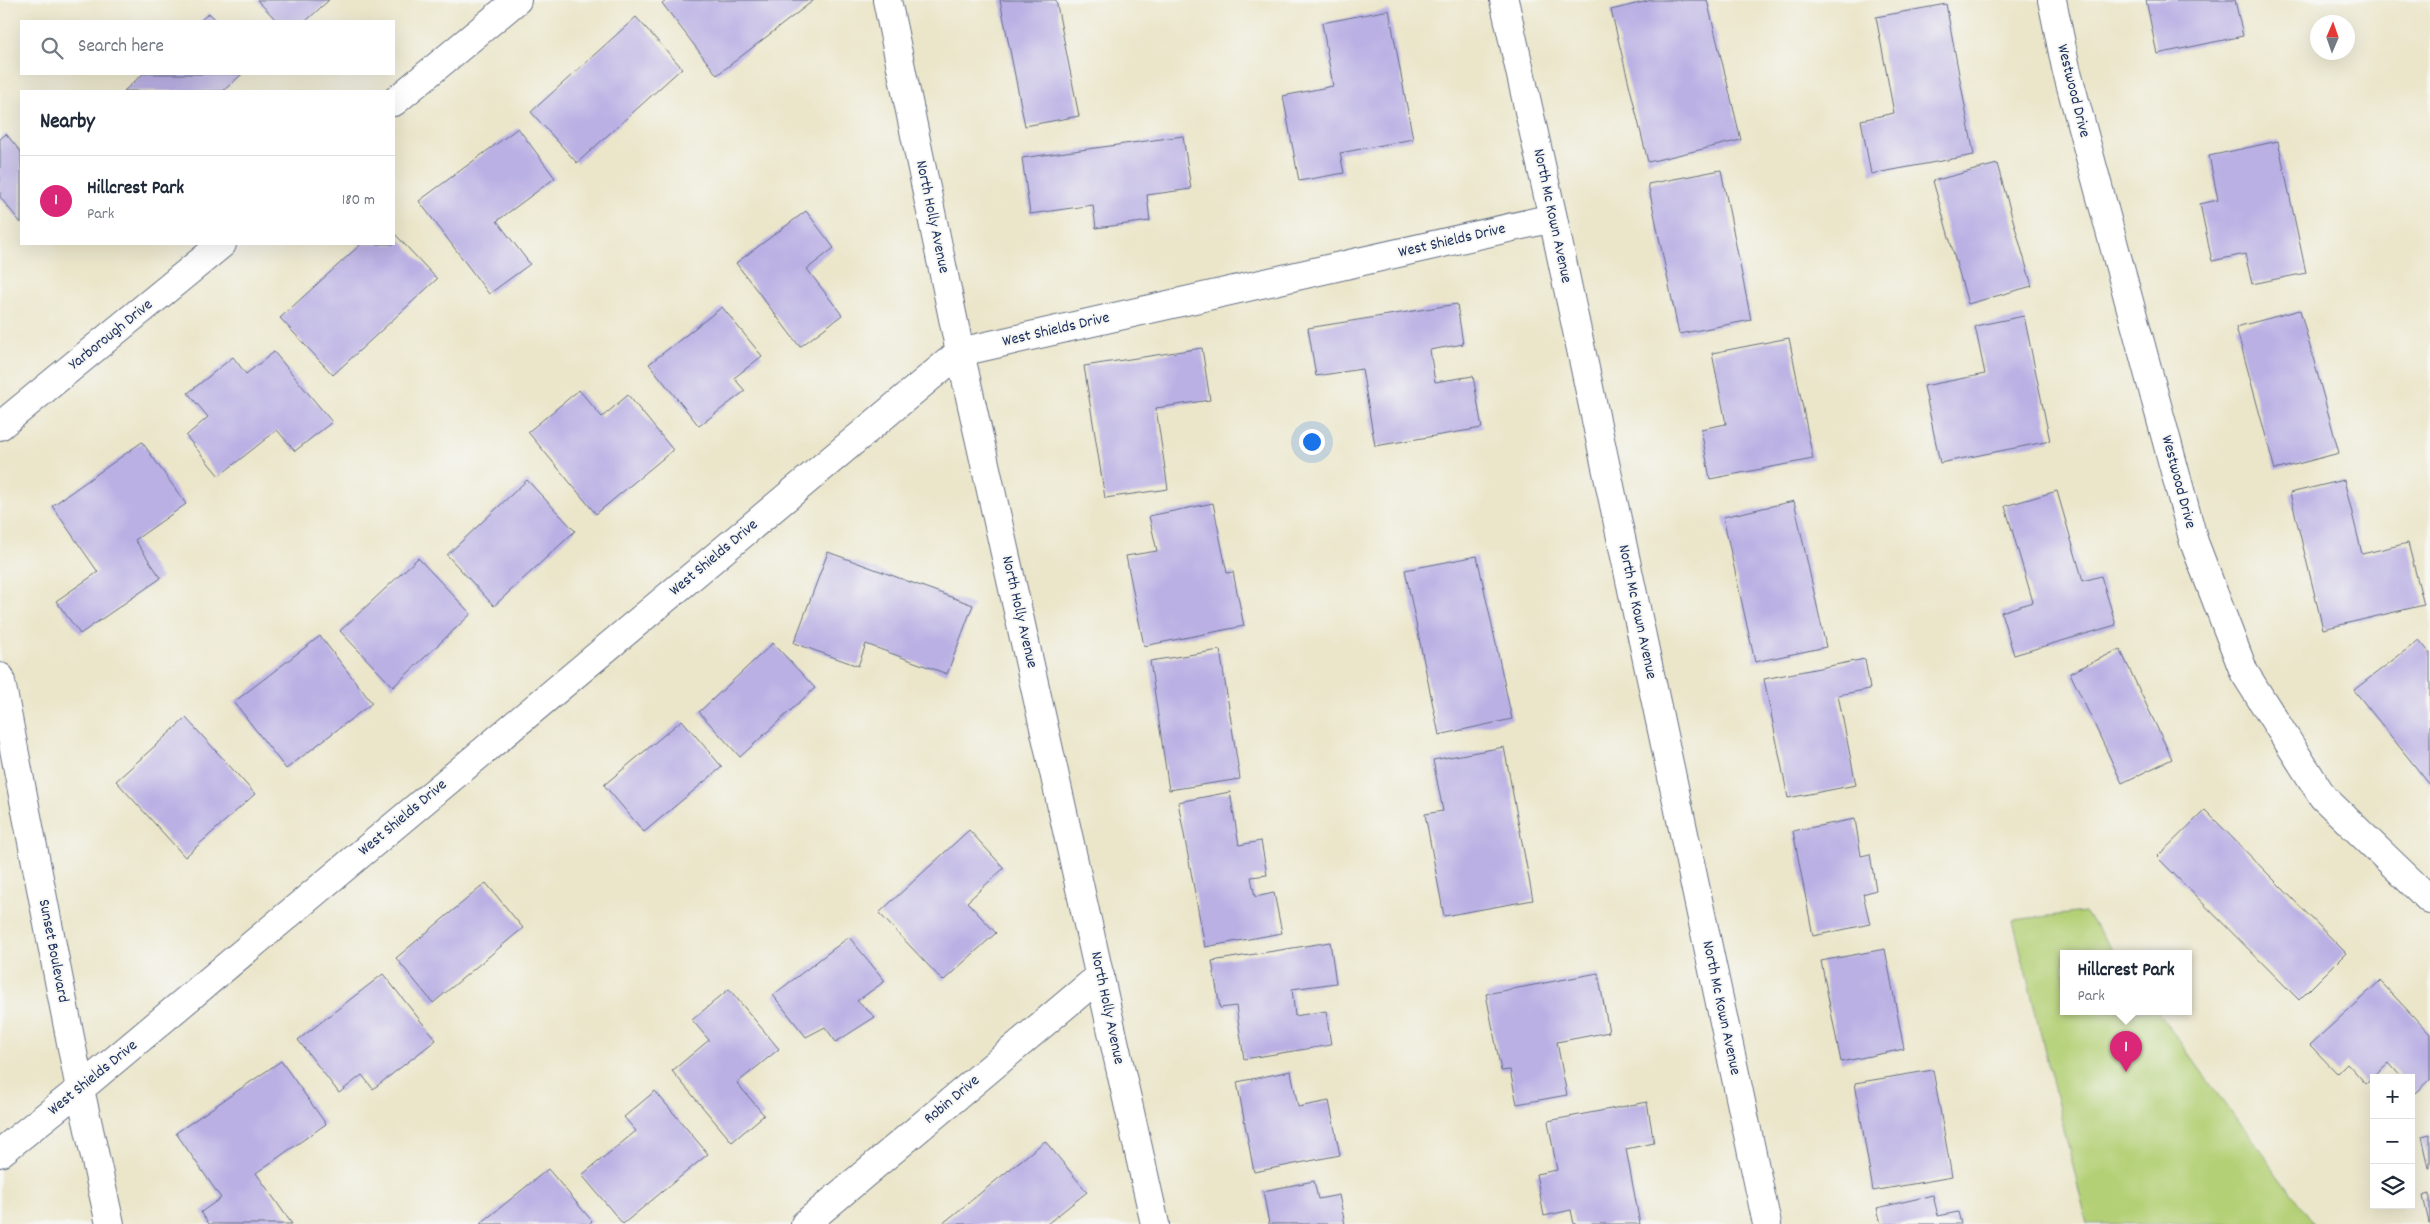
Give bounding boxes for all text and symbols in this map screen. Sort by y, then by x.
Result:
north arrow [2310,15,2355,60]
search box [20,20,395,75]
icon: search [38,34,66,62]
text: Search here [78,34,164,61]
street label: Westwood Drive [2050,42,2096,140]
text: Nearby [40,108,95,138]
street label: North Mc Kown Avenue [1527,147,1577,285]
street label: North Holly Avenue [909,159,955,275]
text: Hillcrest Park [87,176,184,203]
text: 1 [54,189,58,212]
text: 180 m [342,189,375,212]
text: Park [87,203,114,226]
street label: West Shields Drive [1396,217,1508,265]
street label: Yarborough Drive [64,294,158,376]
street label: West Shields Drive [1000,306,1112,354]
your location [1299,429,1325,455]
street label: Westwood Drive [2155,433,2201,531]
street label: West Shields Drive [665,514,763,602]
street label: North Mc Kown Avenue [1612,543,1662,681]
street label: North Holly Avenue [995,554,1043,670]
street label: West Shields Drive [354,774,452,862]
street label: Sunset Boulevard [32,897,74,1005]
street label: North Mc Kown Avenue [1696,939,1746,1077]
street label: North Holly Avenue [1084,950,1130,1066]
popup [2060,950,2192,1015]
text: Hillcrest Park [2077,958,2175,985]
text: Park [2077,985,2105,1008]
pin: 1 [2110,1031,2142,1072]
street label: West Shields Drive [43,1035,143,1121]
street label: Robin Drive [919,1070,985,1130]
map controls [2370,1074,2415,1209]
button: + [2370,1074,2415,1119]
button: − [2370,1119,2415,1164]
button: layers [2370,1164,2415,1209]

